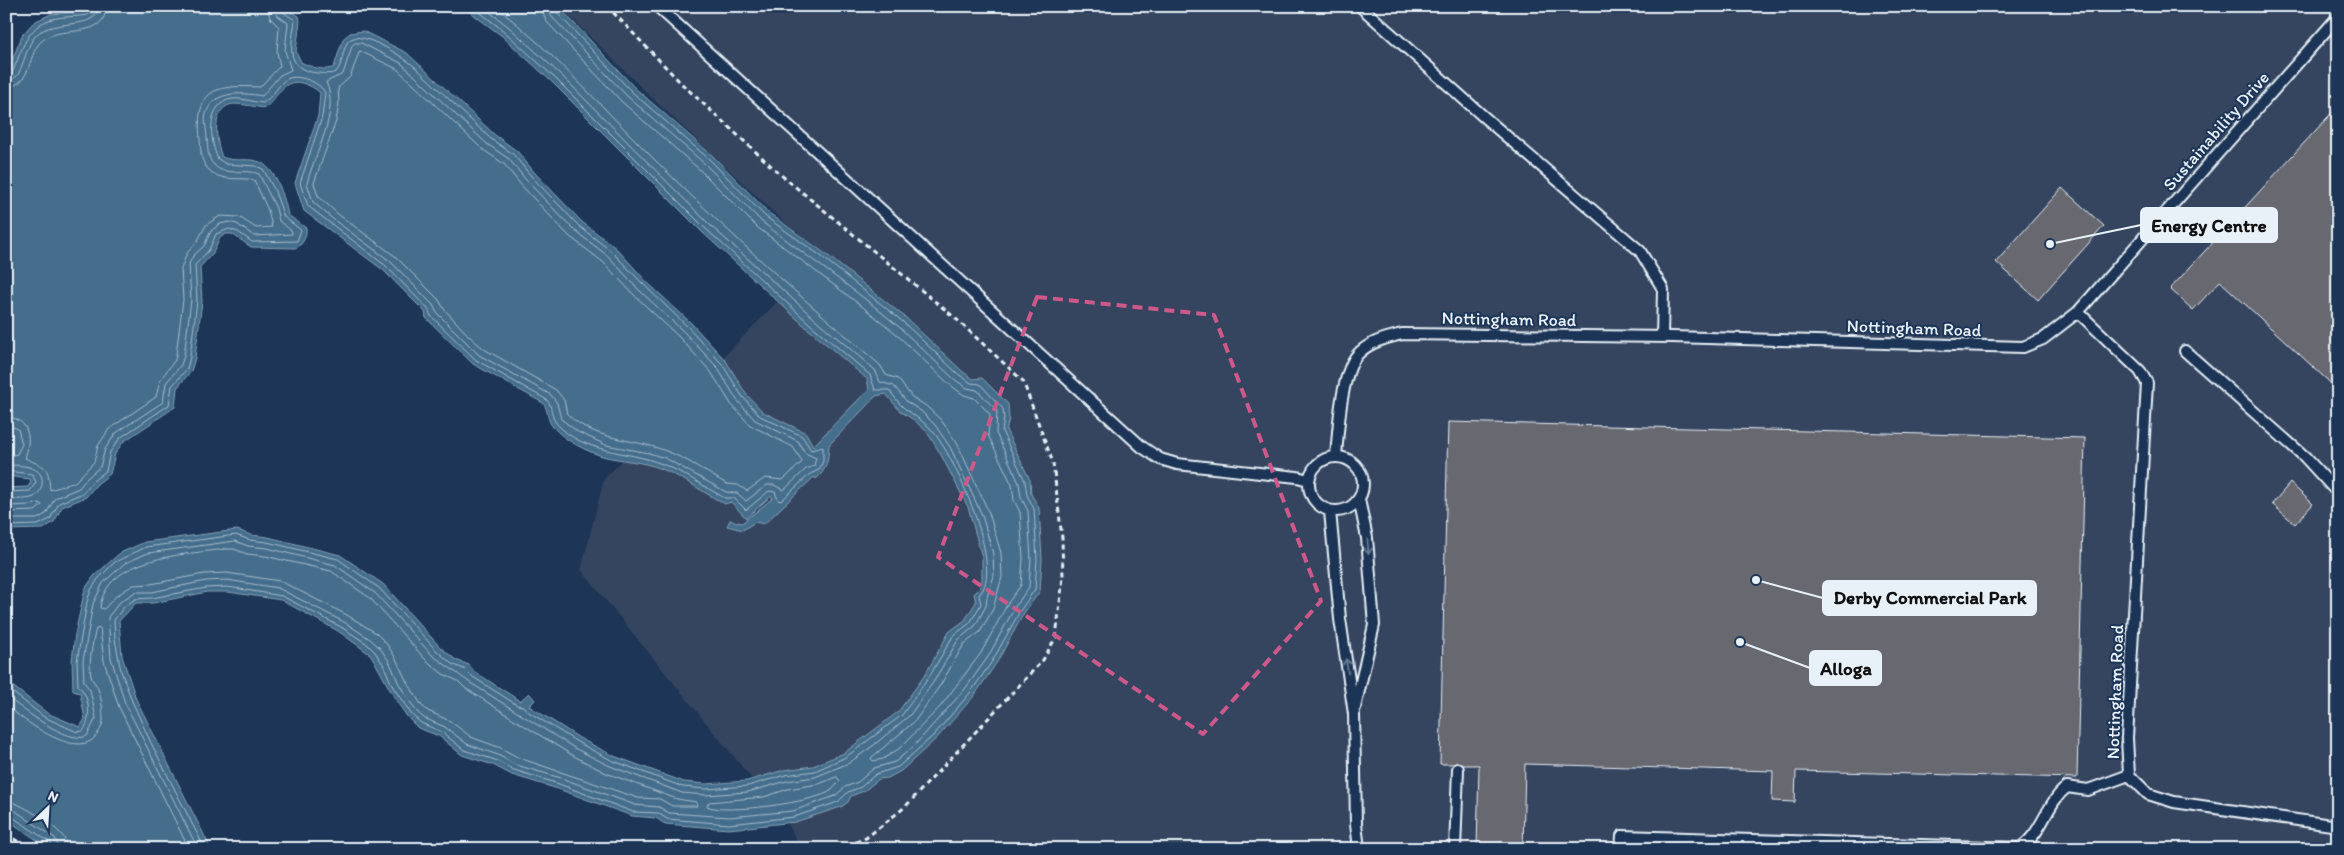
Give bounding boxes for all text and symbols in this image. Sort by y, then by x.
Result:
street label: Sustainability Drive [2158,67,2274,195]
callout: Energy Centre [2141,208,2277,242]
text: Energy Centre [2151,214,2267,237]
street label: Nottingham Road [1441,307,1577,331]
street label: Nottingham Road [1846,315,1982,341]
one-way arrow [1363,539,1372,555]
callout: Derby Commercial Park [1823,581,2036,615]
text: Derby Commercial Park [1833,586,2027,609]
street label: Nottingham Road [2102,624,2128,760]
callout: Alloga [1810,651,1881,685]
text: Alloga [1819,657,1873,680]
one-way arrow [1341,658,1351,674]
north arrow [22,782,72,832]
text: N [45,787,61,806]

